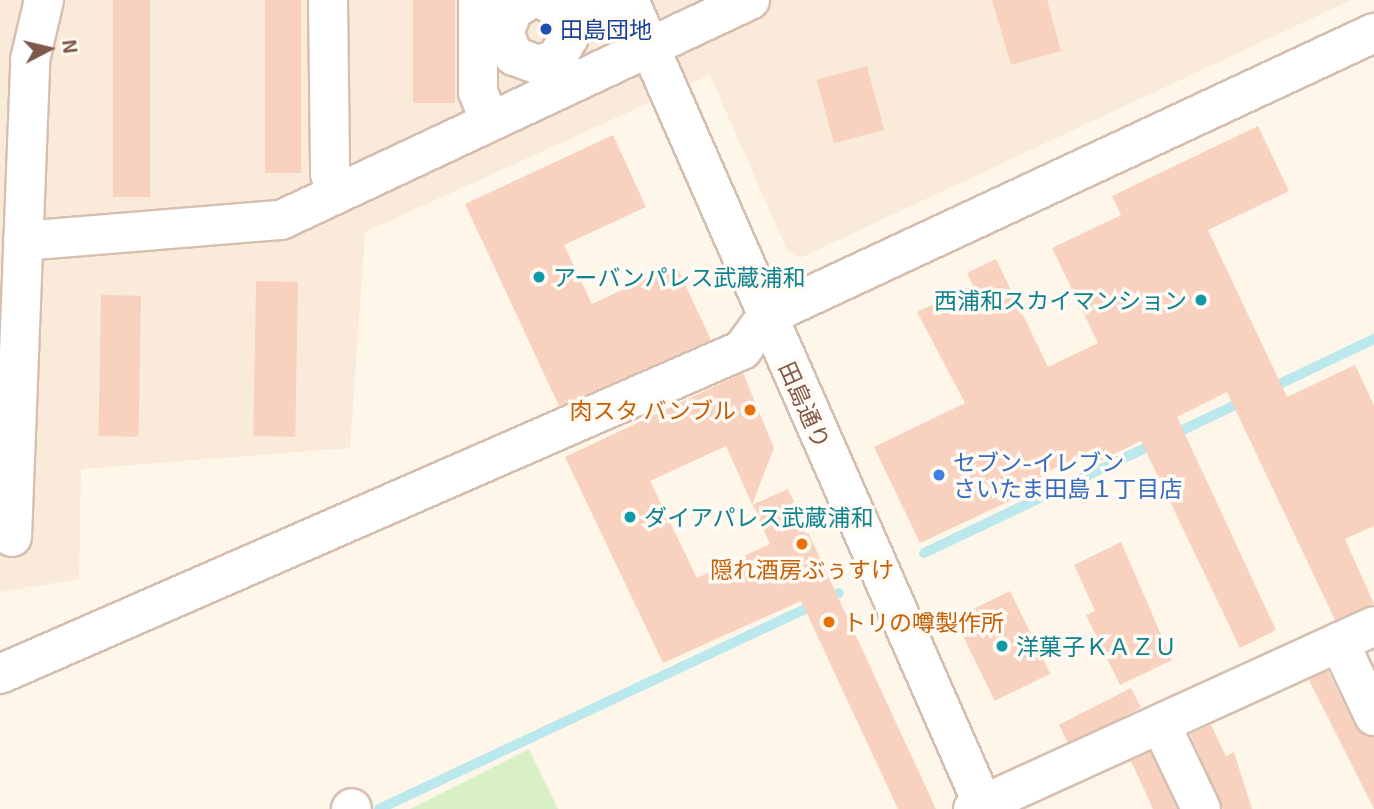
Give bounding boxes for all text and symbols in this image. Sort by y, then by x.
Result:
north arrow [14,14,84,84]
place label: 田島団地 [560,15,652,43]
marker: 田島団地 [538,21,554,37]
text: N [58,38,83,55]
place label: アーバンパレス武蔵浦和 [553,263,805,291]
marker: アーバンパレス武蔵浦和 [531,269,547,285]
place label: 西浦和スカイマンション [934,286,1187,314]
marker: 西浦和スカイマンション [1193,292,1209,308]
street label: 田島通り [774,357,836,453]
place label: 肉スタ バンブル [570,396,736,424]
marker: 肉スタ バンブル [742,402,758,418]
place label: セブン-イレブン さいたま田島１丁目店 [953,448,1183,502]
marker: セブン-イレブン さいたま田島１丁目店 [931,467,947,483]
place label: ダイアパレス武蔵浦和 [644,503,874,531]
marker: ダイアパレス武蔵浦和 [622,509,638,525]
marker: 隠れ酒房ぶぅすけ [794,536,810,552]
place label: 隠れ酒房ぶぅすけ [710,555,894,583]
place label: トリの噂製作所 [843,608,1004,636]
marker: トリの噂製作所 [821,614,837,630]
place label: 洋菓子ＫＡＺＵ [1016,632,1177,660]
marker: 洋菓子ＫＡＺＵ [994,638,1010,654]

